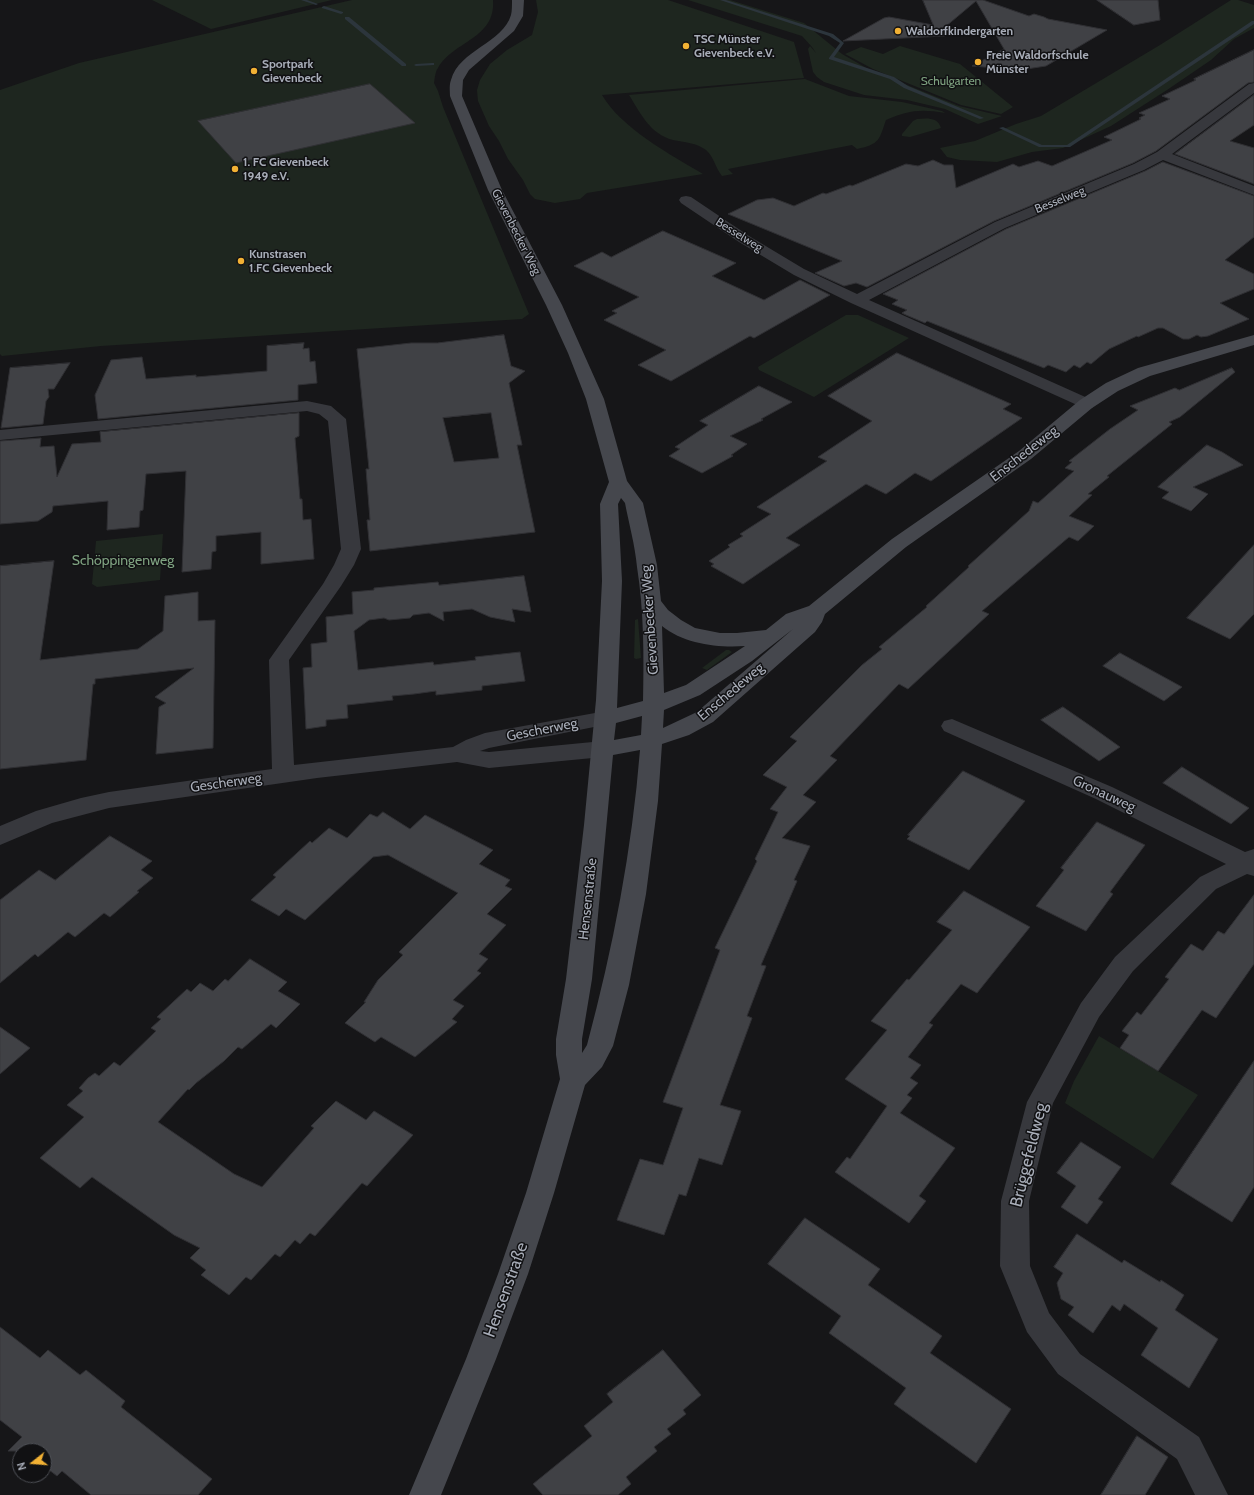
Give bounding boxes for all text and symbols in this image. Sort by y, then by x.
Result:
place label: Waldorfkindergarten [906,24,1013,38]
marker: Waldorfkindergarten [893,26,903,36]
place label: TSC Münster Gievenbeck e.V. [694,32,775,60]
marker: TSC Münster Gievenbeck e.V. [681,41,691,51]
place label: Freie Waldorfschule Münster [986,48,1089,76]
place label: Sportpark Gievenbeck [262,57,322,85]
marker: Freie Waldorfschule Münster [973,57,983,67]
marker: Sportpark Gievenbeck [249,66,259,76]
park label: Schulgarten [921,74,981,88]
place label: 1. FC Gievenbeck 1949 e.V. [243,155,329,183]
marker: 1. FC Gievenbeck 1949 e.V. [230,164,240,174]
street label: Besselweg [1033,183,1087,217]
street label: Gievenbecker Weg [488,187,544,277]
street label: Besselweg [713,215,765,255]
place label: Kunstrasen 1.FC Gievenbeck [249,247,332,275]
marker: Kunstrasen 1.FC Gievenbeck [236,256,246,266]
street label: Enschedeweg [987,422,1061,486]
park label: Schöppingenweg [72,553,174,569]
street label: Gievenbecker Weg [638,565,662,675]
street label: Enschedeweg [694,659,768,725]
street label: Gescherweg [505,715,579,745]
street label: Gescherweg [189,770,263,796]
street label: Gronauweg [1070,772,1138,816]
street label: Hensenstraße [575,857,601,941]
street label: Brüggefeldweg [1006,1101,1052,1209]
street label: Hensenstraße [479,1240,533,1340]
north arrow [12,1443,52,1483]
text: N [14,1460,29,1472]

